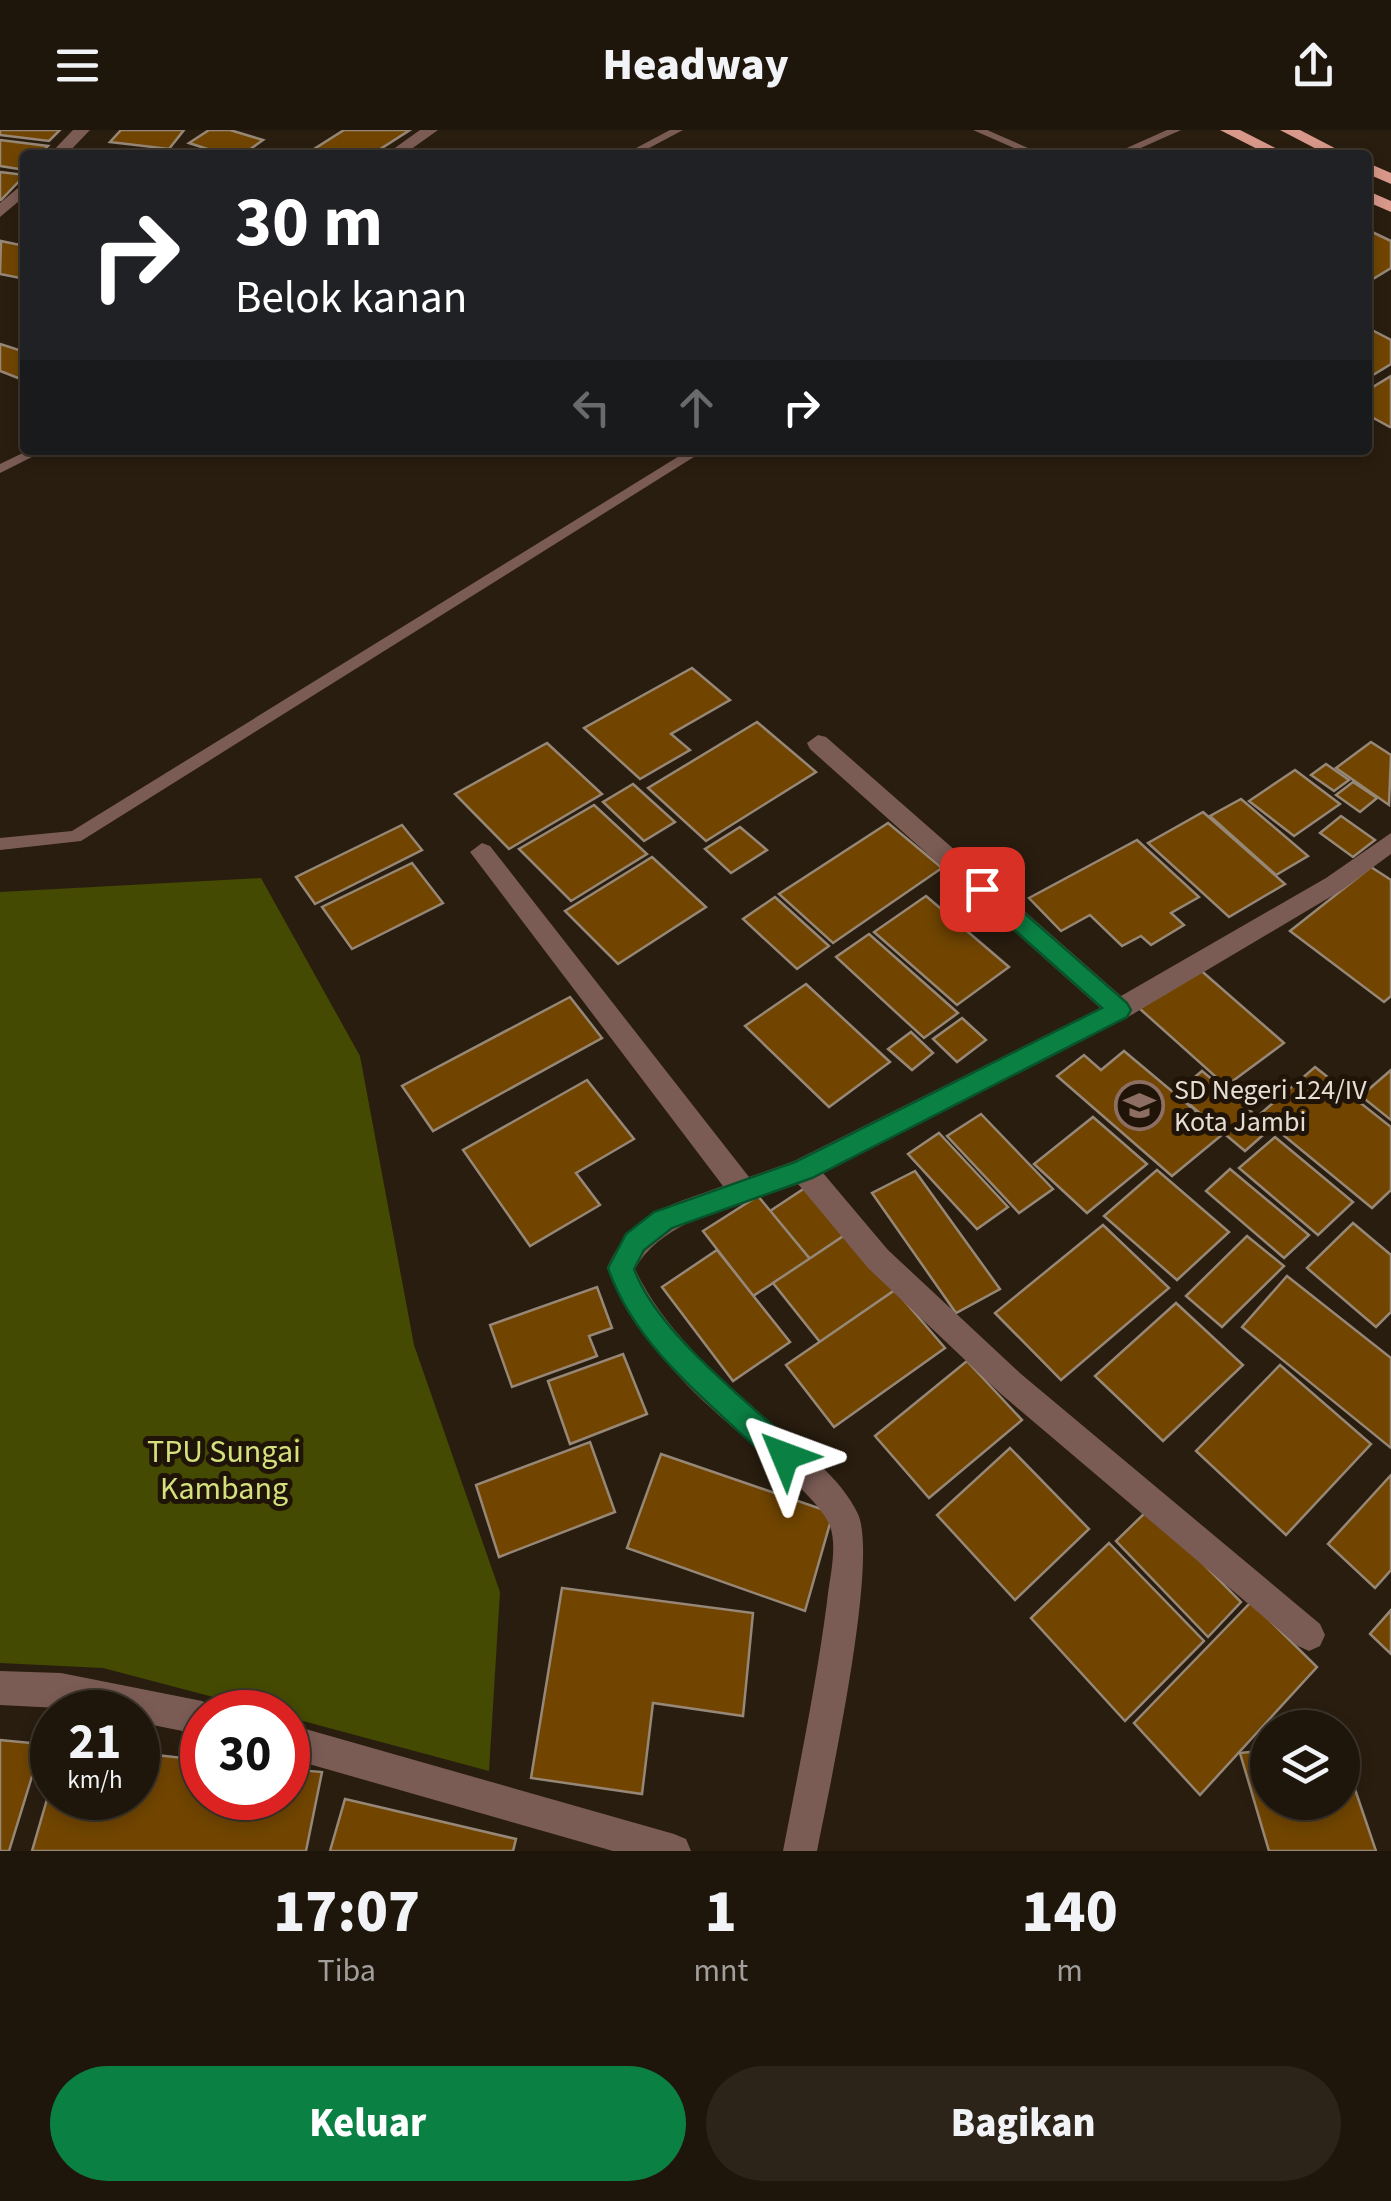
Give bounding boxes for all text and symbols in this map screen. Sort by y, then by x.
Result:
text: Headway [602,33,789,97]
icon: menu [50,38,105,93]
icon: share [1286,38,1341,93]
text: 30 m [235,173,383,273]
icon: right [70,190,200,320]
text: Belok kanan [235,266,467,330]
icon: left [564,380,619,435]
icon: ahead [669,380,724,435]
icon: right [774,380,829,435]
pin [940,847,1025,932]
icon: arrive [955,862,1010,917]
place label: SD Negeri 124/IV Kota Jambi [1174,1070,1367,1142]
school or university icon: SD Negeri 124/IV Kota Jambi [1113,1079,1165,1131]
position arrow [733,1404,837,1508]
park label: TPU Sungai Kambang [147,1429,301,1512]
speed limit sign: 30 [180,1690,310,1820]
text: 21 [69,1707,121,1778]
map controls [1250,1710,1360,1820]
button: layers [1250,1710,1360,1820]
text: km/h [67,1762,123,1798]
text: 17:07 [273,1870,420,1955]
text: 1 [705,1870,737,1955]
text: 140 [1022,1870,1118,1955]
text: Tiba [317,1948,376,1994]
text: mnt [693,1948,748,1994]
text: m [1056,1948,1083,1994]
button: Keluar [50,2066,686,2181]
button: Bagikan [706,2066,1341,2181]

